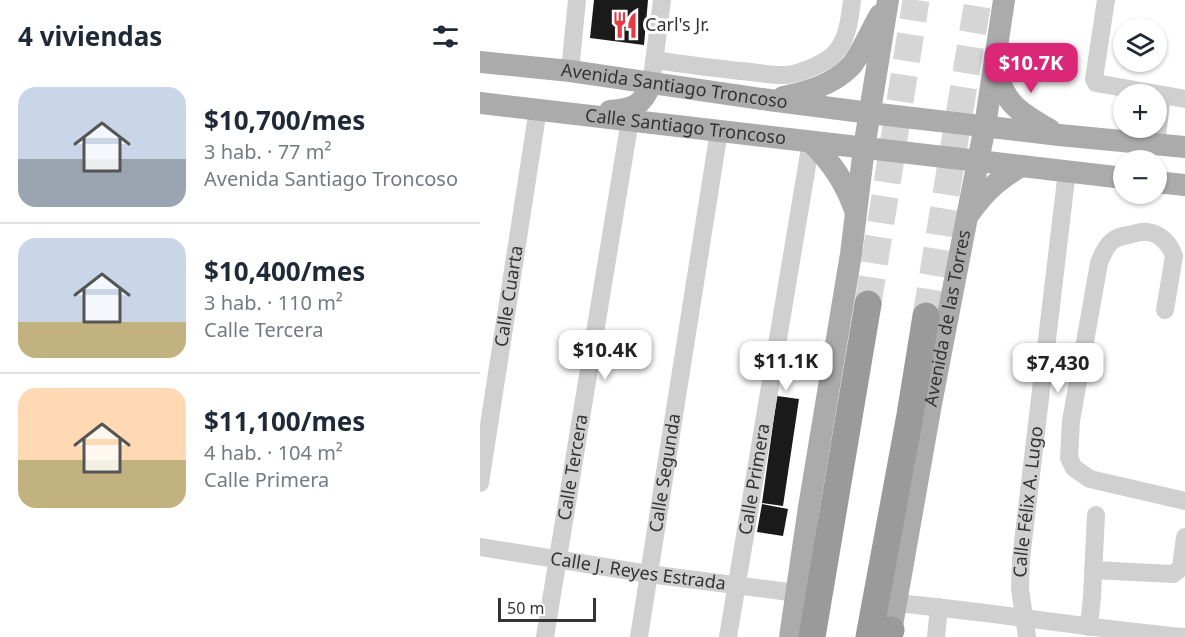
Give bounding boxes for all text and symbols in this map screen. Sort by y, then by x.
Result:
restaurant icon: Carl's Jr. [610,10,640,40]
place label: Carl's Jr. [645,12,710,36]
text: 4 viviendas [18,18,162,54]
map controls [1113,18,1167,204]
button: layers [1113,18,1167,72]
icon: filters [429,20,462,53]
pin: $10.7K [982,43,1080,94]
text: $10.7K [999,49,1063,76]
street label: Avenida Santiago Troncoso [560,57,789,113]
button: + [1113,84,1167,138]
text: $10,700/mes [204,102,365,138]
street label: Calle Santiago Troncoso [584,102,787,150]
icon: home [66,111,138,183]
text: 3 hab. · 77 m² [204,138,331,165]
button: − [1113,150,1167,204]
text: Avenida Santiago Troncoso [204,165,458,192]
street label: Avenida de las Torres [918,228,975,408]
street label: Calle Cuarta [488,244,528,348]
text: $10,400/mes [204,253,365,289]
icon: home [66,262,138,334]
text: 3 hab. · 110 m² [204,289,343,316]
text: Calle Tercera [204,316,323,343]
pin: $10.4K [556,330,654,381]
text: $10.4K [573,336,637,363]
pin: $11.1K [737,341,835,392]
pin: $7,430 [1009,343,1107,394]
text: $11.1K [754,347,818,374]
text: $7,430 [1027,349,1089,376]
text: $11,100/mes [204,403,365,439]
icon: home [66,412,138,484]
street label: Calle Tercera [551,412,592,522]
street label: Calle Segunda [643,412,685,534]
street label: Calle Primera [732,421,775,537]
street label: Calle Félix A. Lugo [1007,425,1048,578]
text: 4 hab. · 104 m² [204,439,343,466]
text: Calle Primera [204,466,329,493]
street label: Calle J. Reyes Estrada [549,545,728,595]
scale bar [498,595,596,622]
text: 50 m [507,597,544,619]

